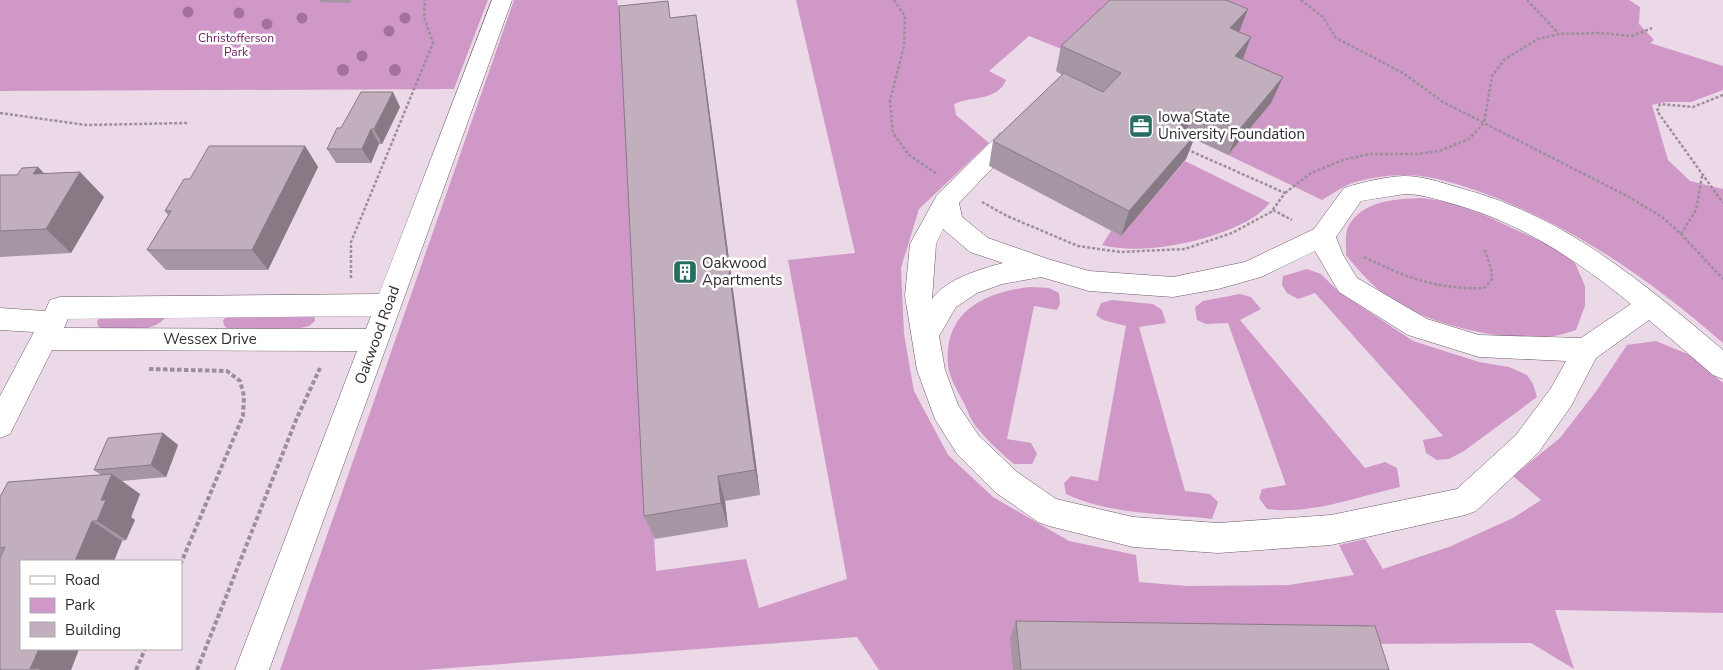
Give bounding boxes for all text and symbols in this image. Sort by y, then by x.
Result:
park label: Christofferson Park [198,30,274,60]
place label: Iowa State University Foundation [1158,107,1305,144]
office icon: Iowa State University Foundation [1128,113,1154,139]
place label: Oakwood Apartments [702,253,782,290]
building icon: Oakwood Apartments [672,259,698,285]
street label: Oakwood Road [350,283,404,387]
street label: Wessex Drive [163,329,257,349]
legend [20,560,182,650]
text: Road [65,570,100,590]
text: Park [65,595,95,615]
text: Building [65,620,121,640]

